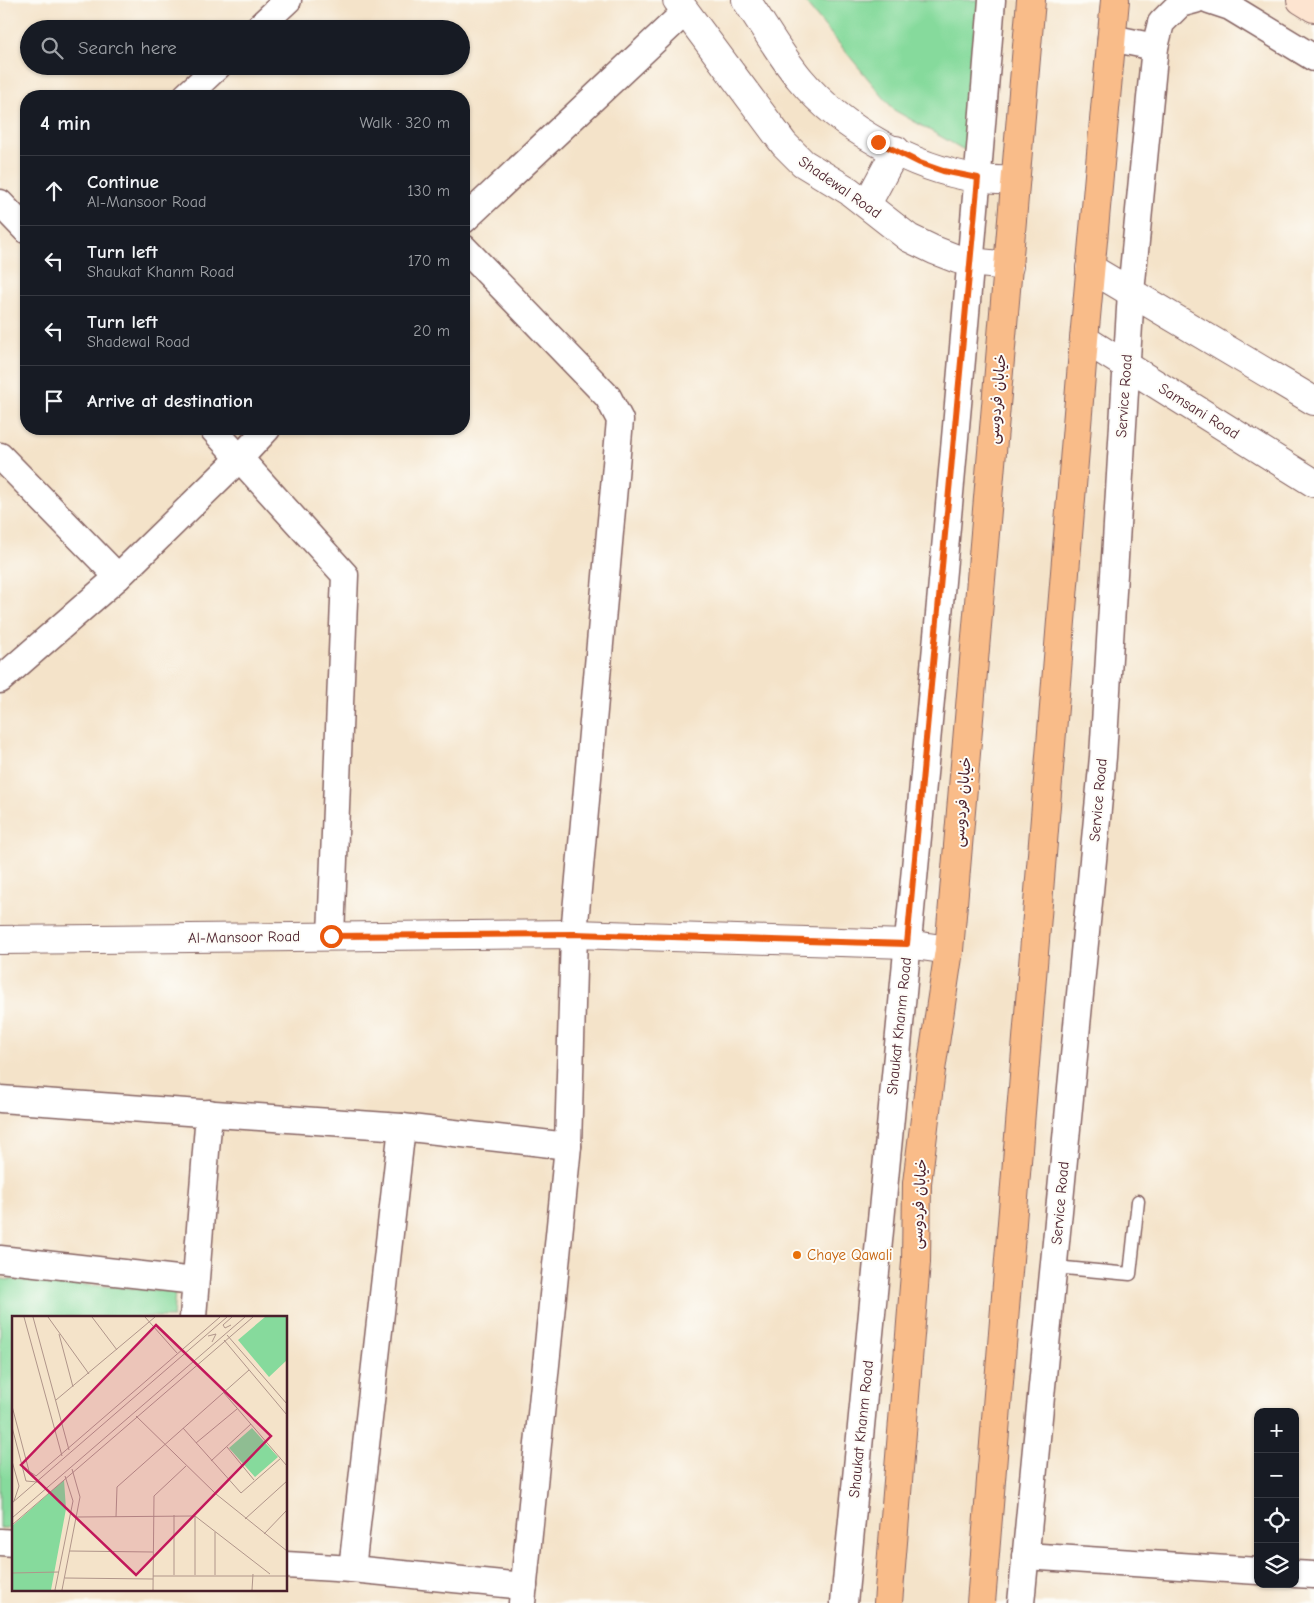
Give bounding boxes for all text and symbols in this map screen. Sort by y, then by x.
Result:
search box [20,20,470,75]
icon: search [38,34,66,62]
text: Search here [78,37,177,59]
text: 4 min [40,111,91,135]
text: Walk · 320 m [359,114,450,132]
route end [867,131,890,154]
street label: Shadewal Road [795,152,885,222]
text: Continue [87,171,159,193]
icon: ahead [40,177,68,205]
text: 130 m [407,182,450,200]
text: Al-Mansoor Road [87,193,207,211]
text: Turn left [87,241,158,263]
icon: left [40,247,68,275]
text: 170 m [408,252,450,270]
text: Shaukat Khanm Road [87,263,234,281]
text: Turn left [87,311,158,333]
icon: left [40,317,68,345]
text: 20 m [413,322,450,340]
text: Shadewal Road [87,333,190,351]
street label: خیابان فردوسی [984,353,1011,445]
street label: Service Road [1112,354,1136,438]
street label: Samsani Road [1155,379,1243,443]
icon: arrive [40,387,68,415]
text: Arrive at destination [87,390,253,412]
street label: خیابان فردوسی [949,756,976,848]
street label: Service Road [1085,758,1111,842]
route start [320,925,343,948]
street label: Al-Mansoor Road [188,927,300,947]
street label: Shaukat Khanm Road [883,956,915,1096]
street label: خیابان فردوسی [908,1158,931,1250]
street label: Service Road [1047,1161,1073,1245]
place label: Chaye Qawali [807,1246,893,1264]
marker: Chaye Qawali [791,1249,803,1261]
inset map [12,1316,288,1590]
street label: Shaukat Khanm Road [845,1359,877,1499]
map controls [1254,1408,1299,1588]
button: + [1254,1408,1299,1453]
button: − [1254,1453,1299,1498]
button: locate [1254,1498,1299,1543]
button: layers [1254,1543,1299,1588]

